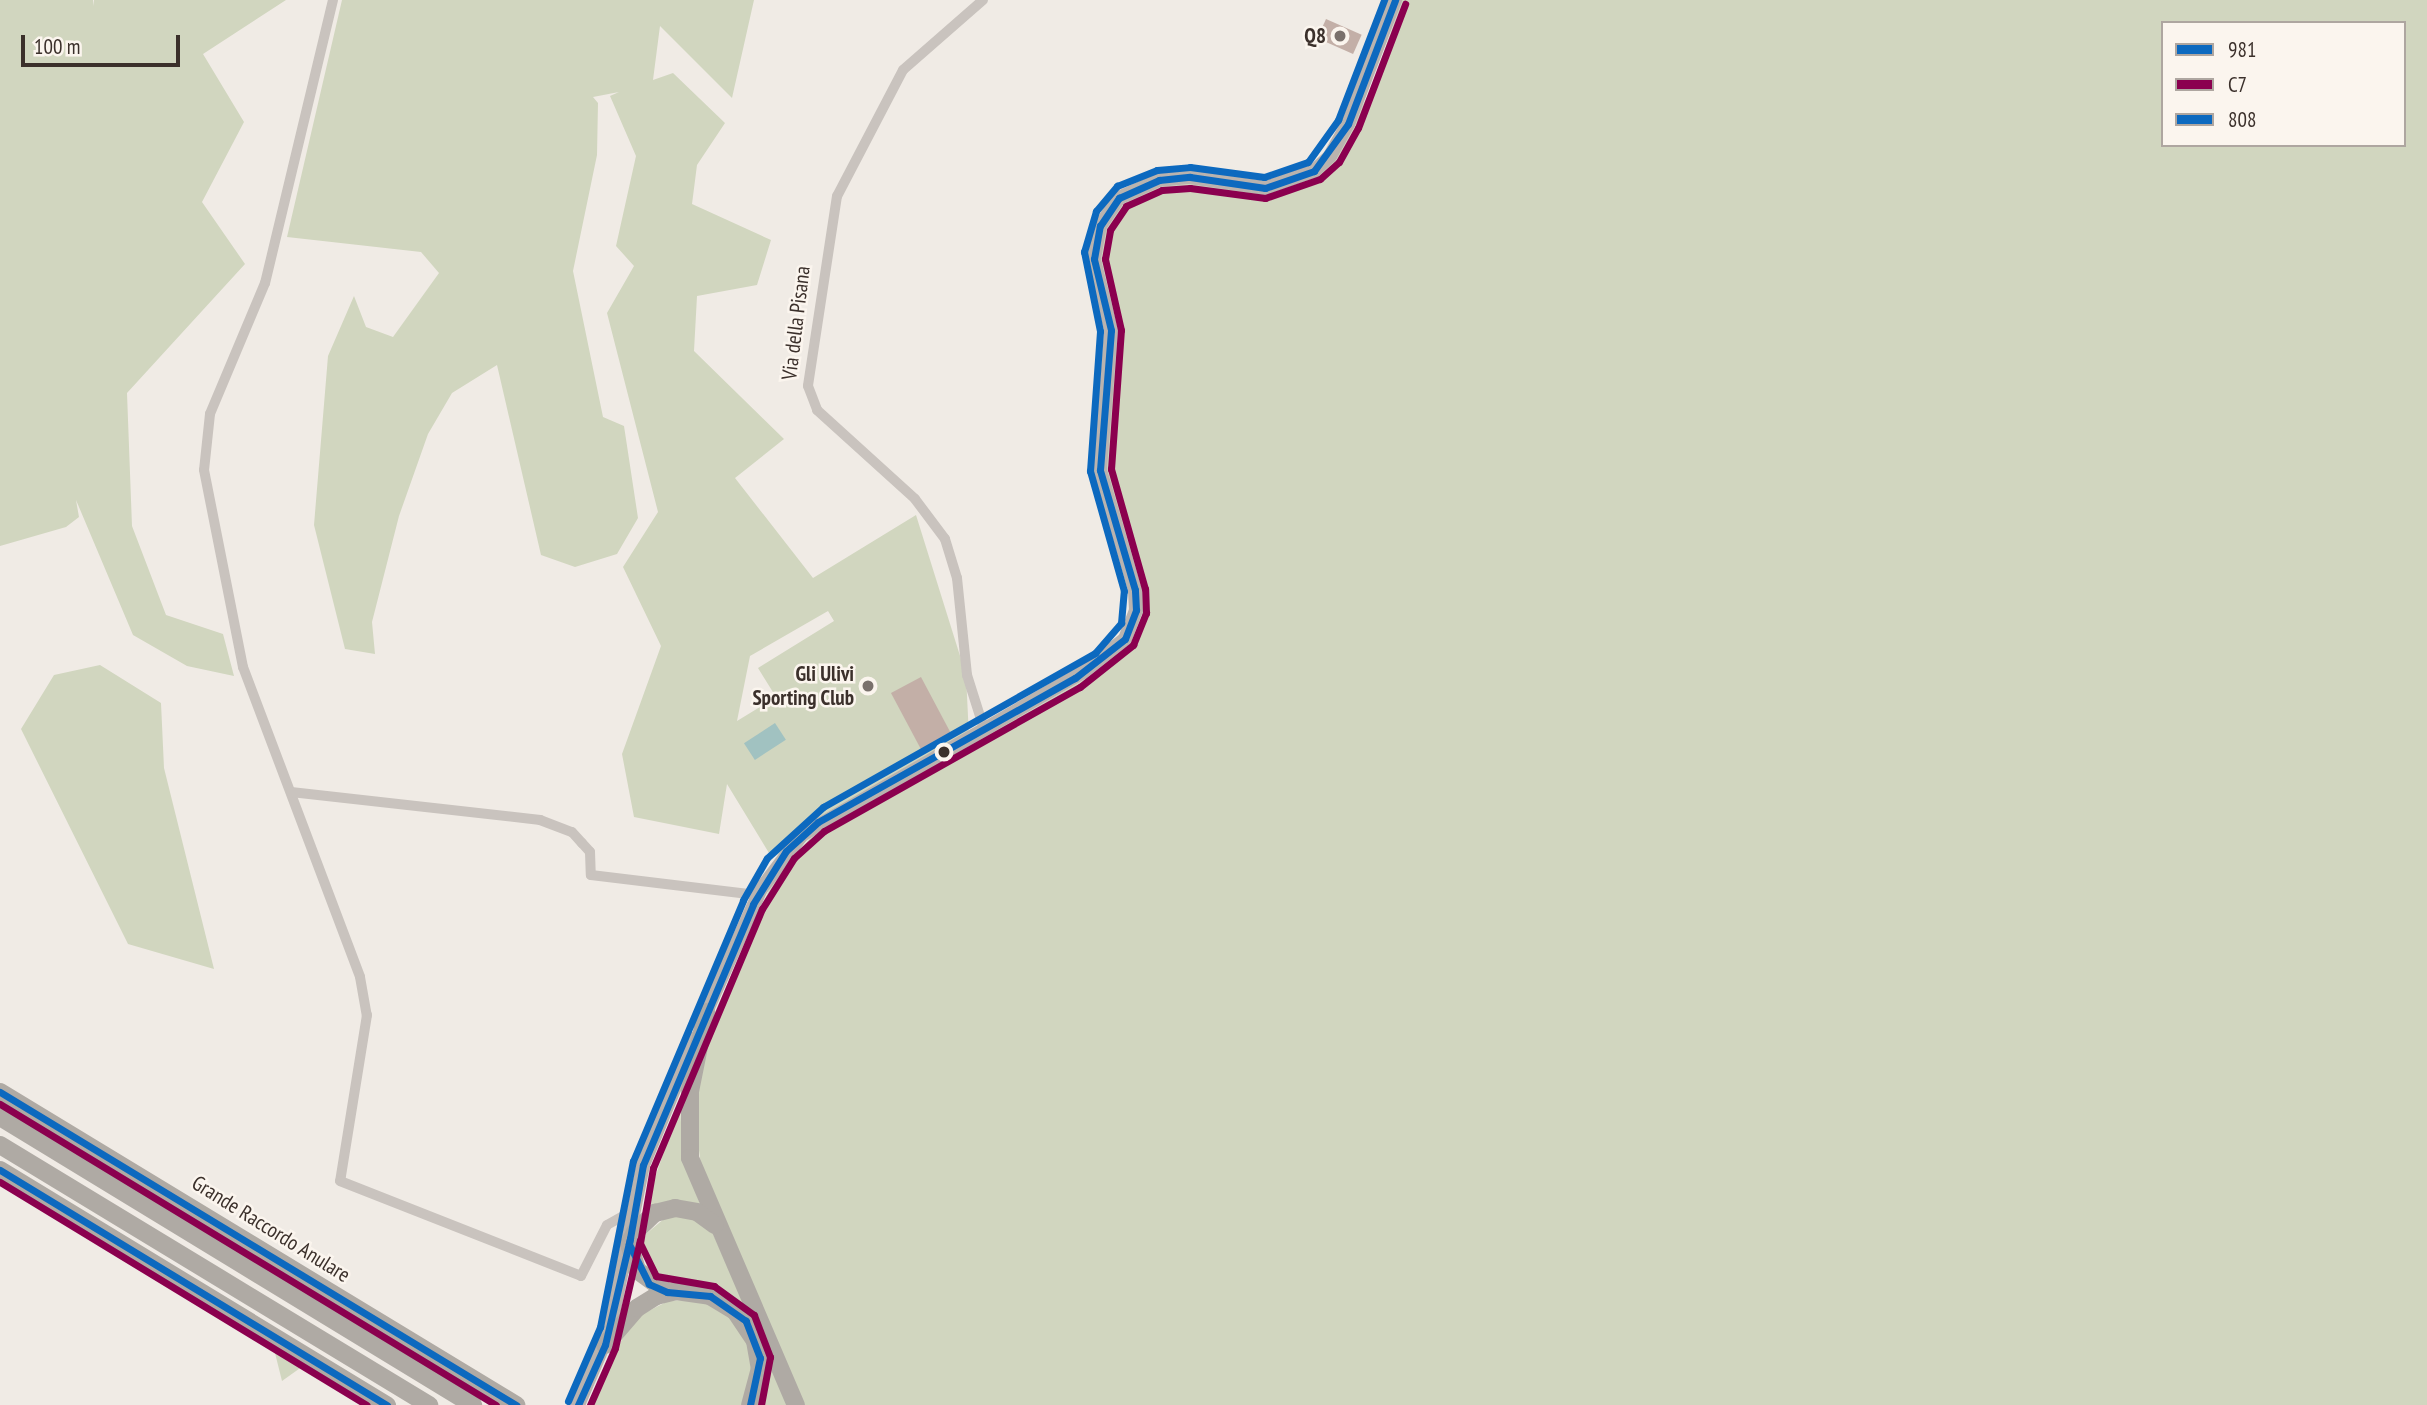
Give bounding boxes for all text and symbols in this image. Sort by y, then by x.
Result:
scale bar [24,21,184,65]
legend [2161,21,2406,147]
place label: Q8 [1304,23,1326,49]
marker: Q8 [1332,28,1348,44]
text: 100 m [34,33,80,60]
text: 981 [2228,36,2256,63]
text: C7 [2228,71,2247,98]
text: 808 [2228,106,2256,133]
street label: Via della Pisana [777,265,815,381]
place label: Gli Ulivi Sporting Club [752,661,854,711]
marker: Gli Ulivi Sporting Club [860,678,876,694]
unlabelled marker [937,745,951,759]
street label: Grande Raccordo Anulare [187,1170,355,1288]

